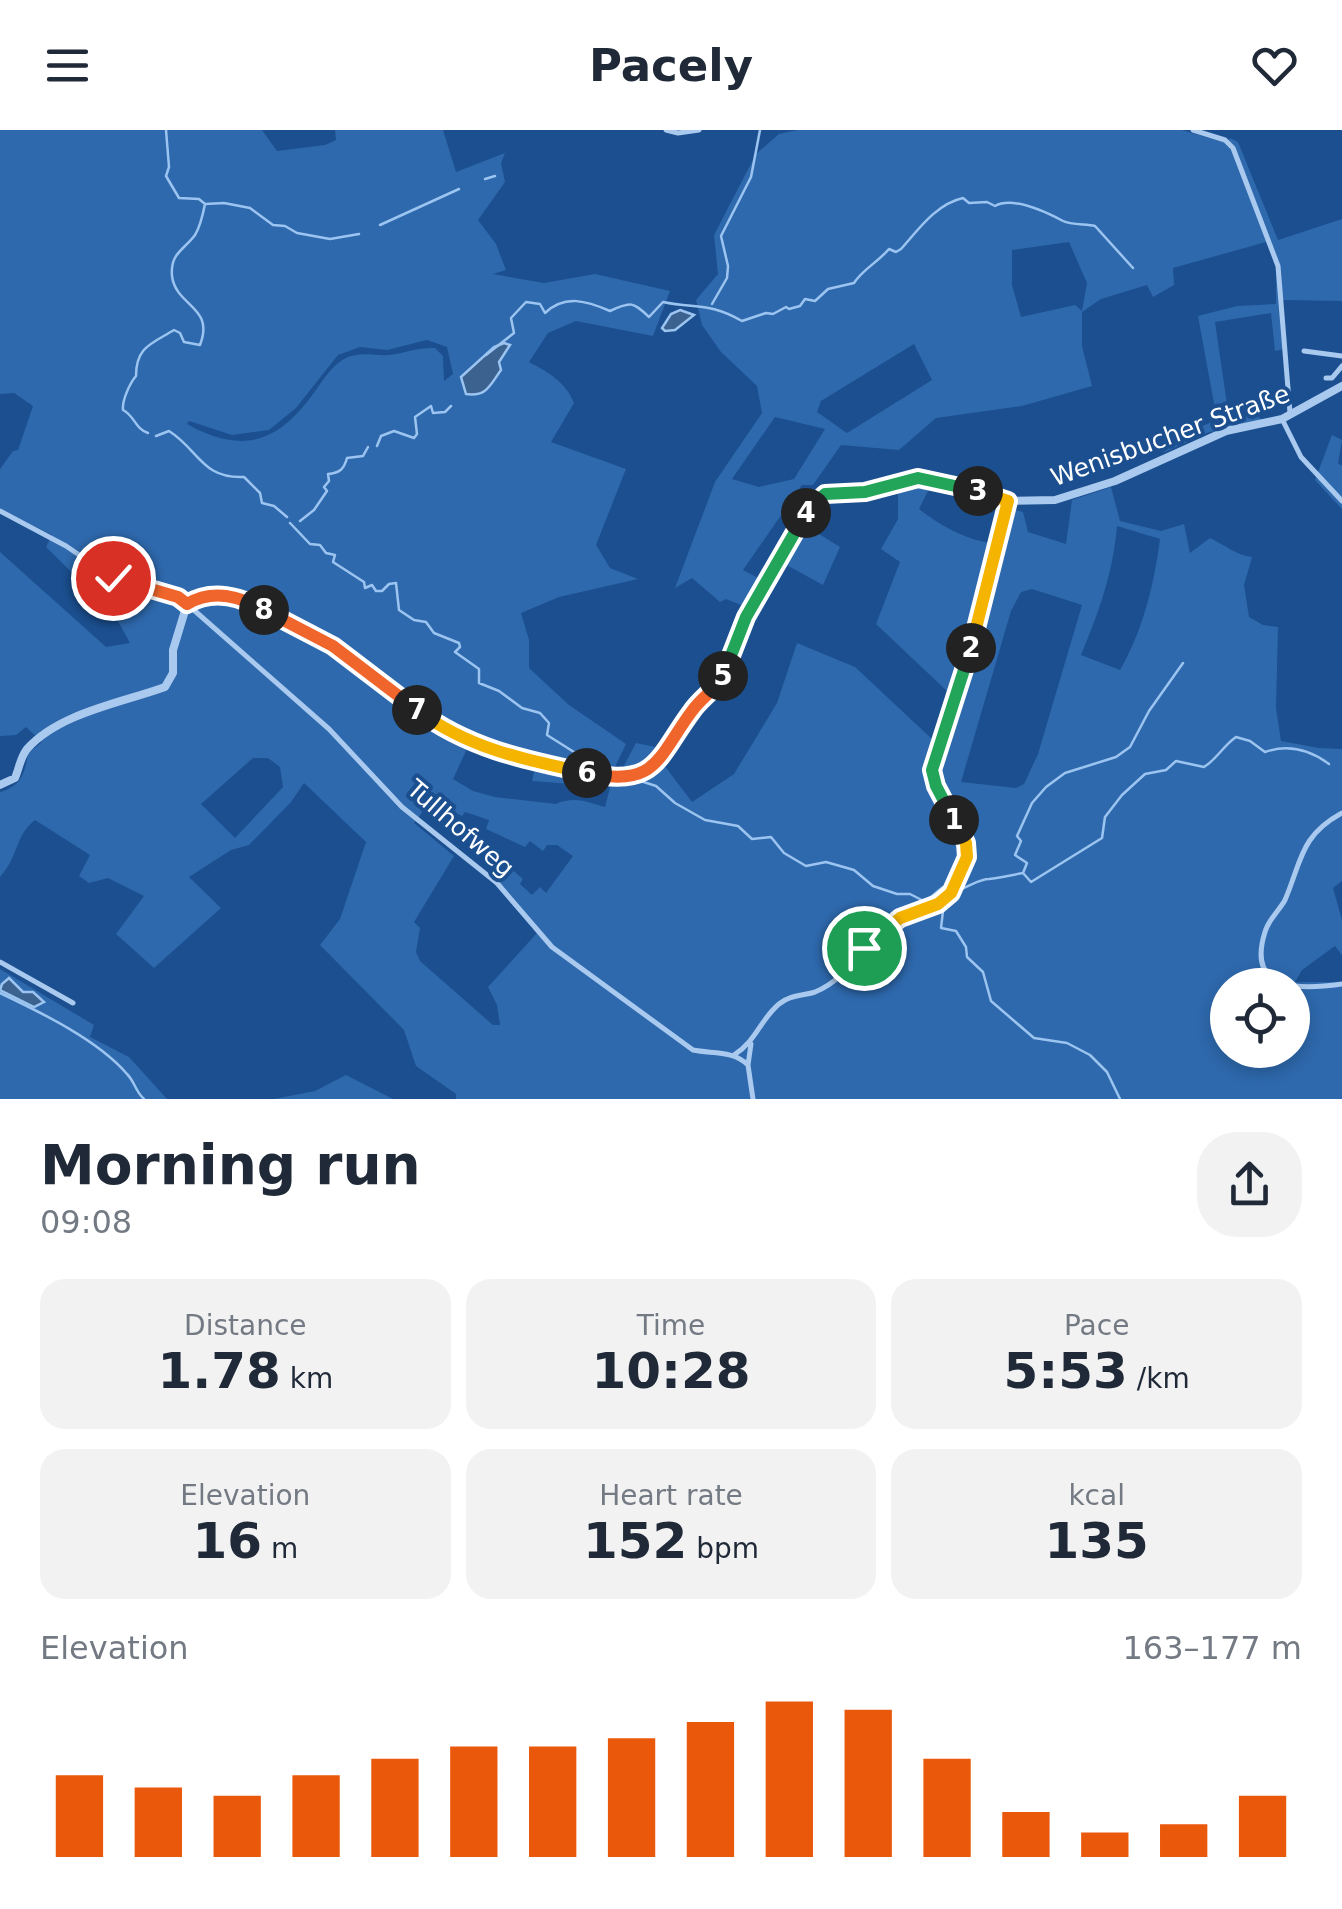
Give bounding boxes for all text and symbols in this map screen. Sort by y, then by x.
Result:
icon: menu [40,38,95,93]
icon: heart [1247,38,1302,93]
text: Pacely [589,39,753,92]
street label: Wenisbucher Straße [1047,379,1293,492]
pin: 3 [953,466,1003,516]
text: 3 [968,474,988,507]
pin: 4 [781,488,831,538]
text: 4 [796,496,816,529]
pin [71,536,156,621]
icon: check [86,551,141,606]
pin: 8 [239,585,289,635]
text: 8 [254,593,274,626]
pin: 2 [946,623,996,673]
text: 2 [961,631,981,664]
pin: 5 [698,651,748,701]
text: 5 [713,659,733,692]
pin: 7 [392,685,442,735]
text: 7 [407,693,427,726]
pin: 6 [562,748,612,798]
text: 6 [577,756,597,789]
street label: Tullhofweg [400,773,520,883]
pin: 1 [929,795,979,845]
text: 1 [944,803,964,836]
pin [822,906,907,991]
icon: arrive [837,921,892,976]
map controls [1210,968,1310,1068]
button: locate [1210,968,1310,1068]
button: share [1197,1132,1302,1237]
text: Morning run [40,1133,421,1197]
text: 09:08 [40,1203,132,1241]
text: Distance [184,1309,307,1342]
text: Time [637,1309,705,1342]
text: Pace [1064,1309,1129,1342]
text: 1.78 [157,1342,281,1400]
text: 10:28 [591,1342,751,1400]
text: 5:53 [1004,1342,1128,1400]
text: km [281,1362,333,1395]
text: /km [1128,1362,1190,1395]
text: Elevation [180,1479,310,1512]
text: Heart rate [599,1479,743,1512]
text: kcal [1068,1479,1125,1512]
text: 16 [192,1512,262,1570]
text: 152 [583,1512,687,1570]
text: 135 [1044,1512,1149,1570]
text: m [262,1532,298,1565]
text: bpm [687,1532,759,1565]
text: Elevation [40,1629,189,1667]
text: 163–177 m [1123,1629,1302,1667]

